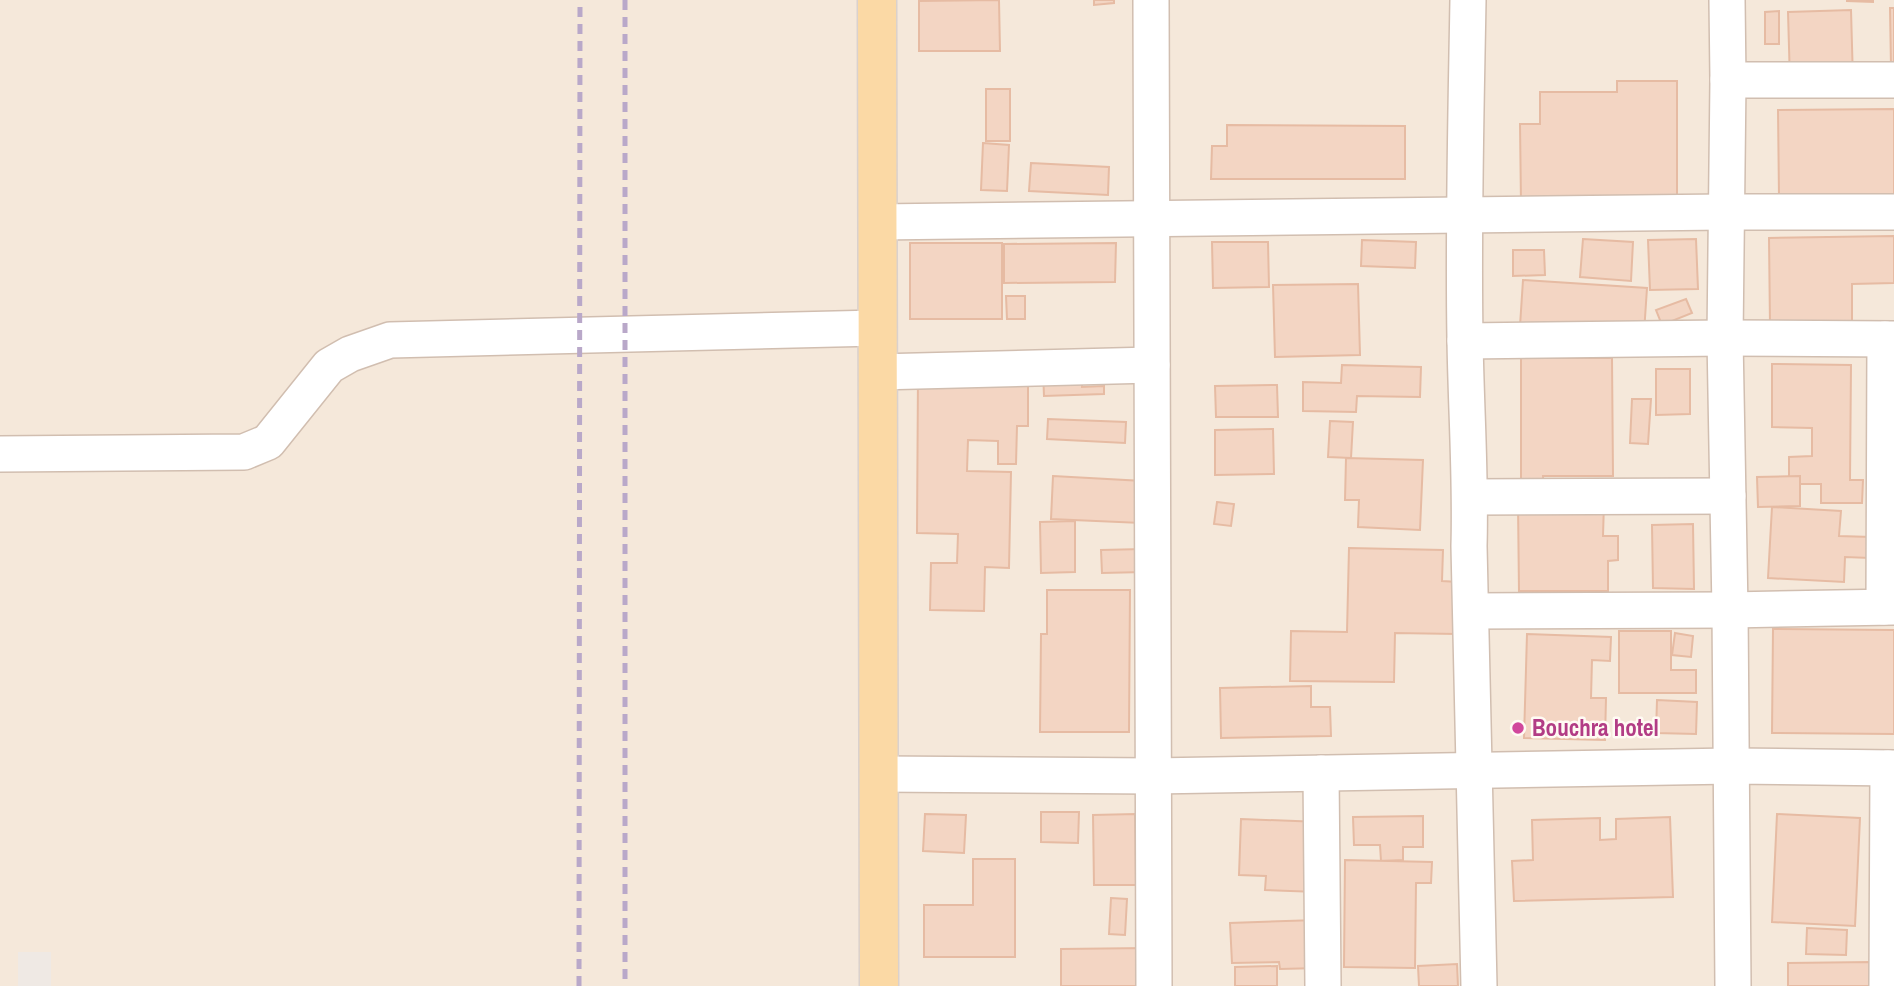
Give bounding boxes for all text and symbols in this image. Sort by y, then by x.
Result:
place label: Bouchra hotel [1532,712,1659,743]
marker: Bouchra hotel [1510,720,1526,736]

